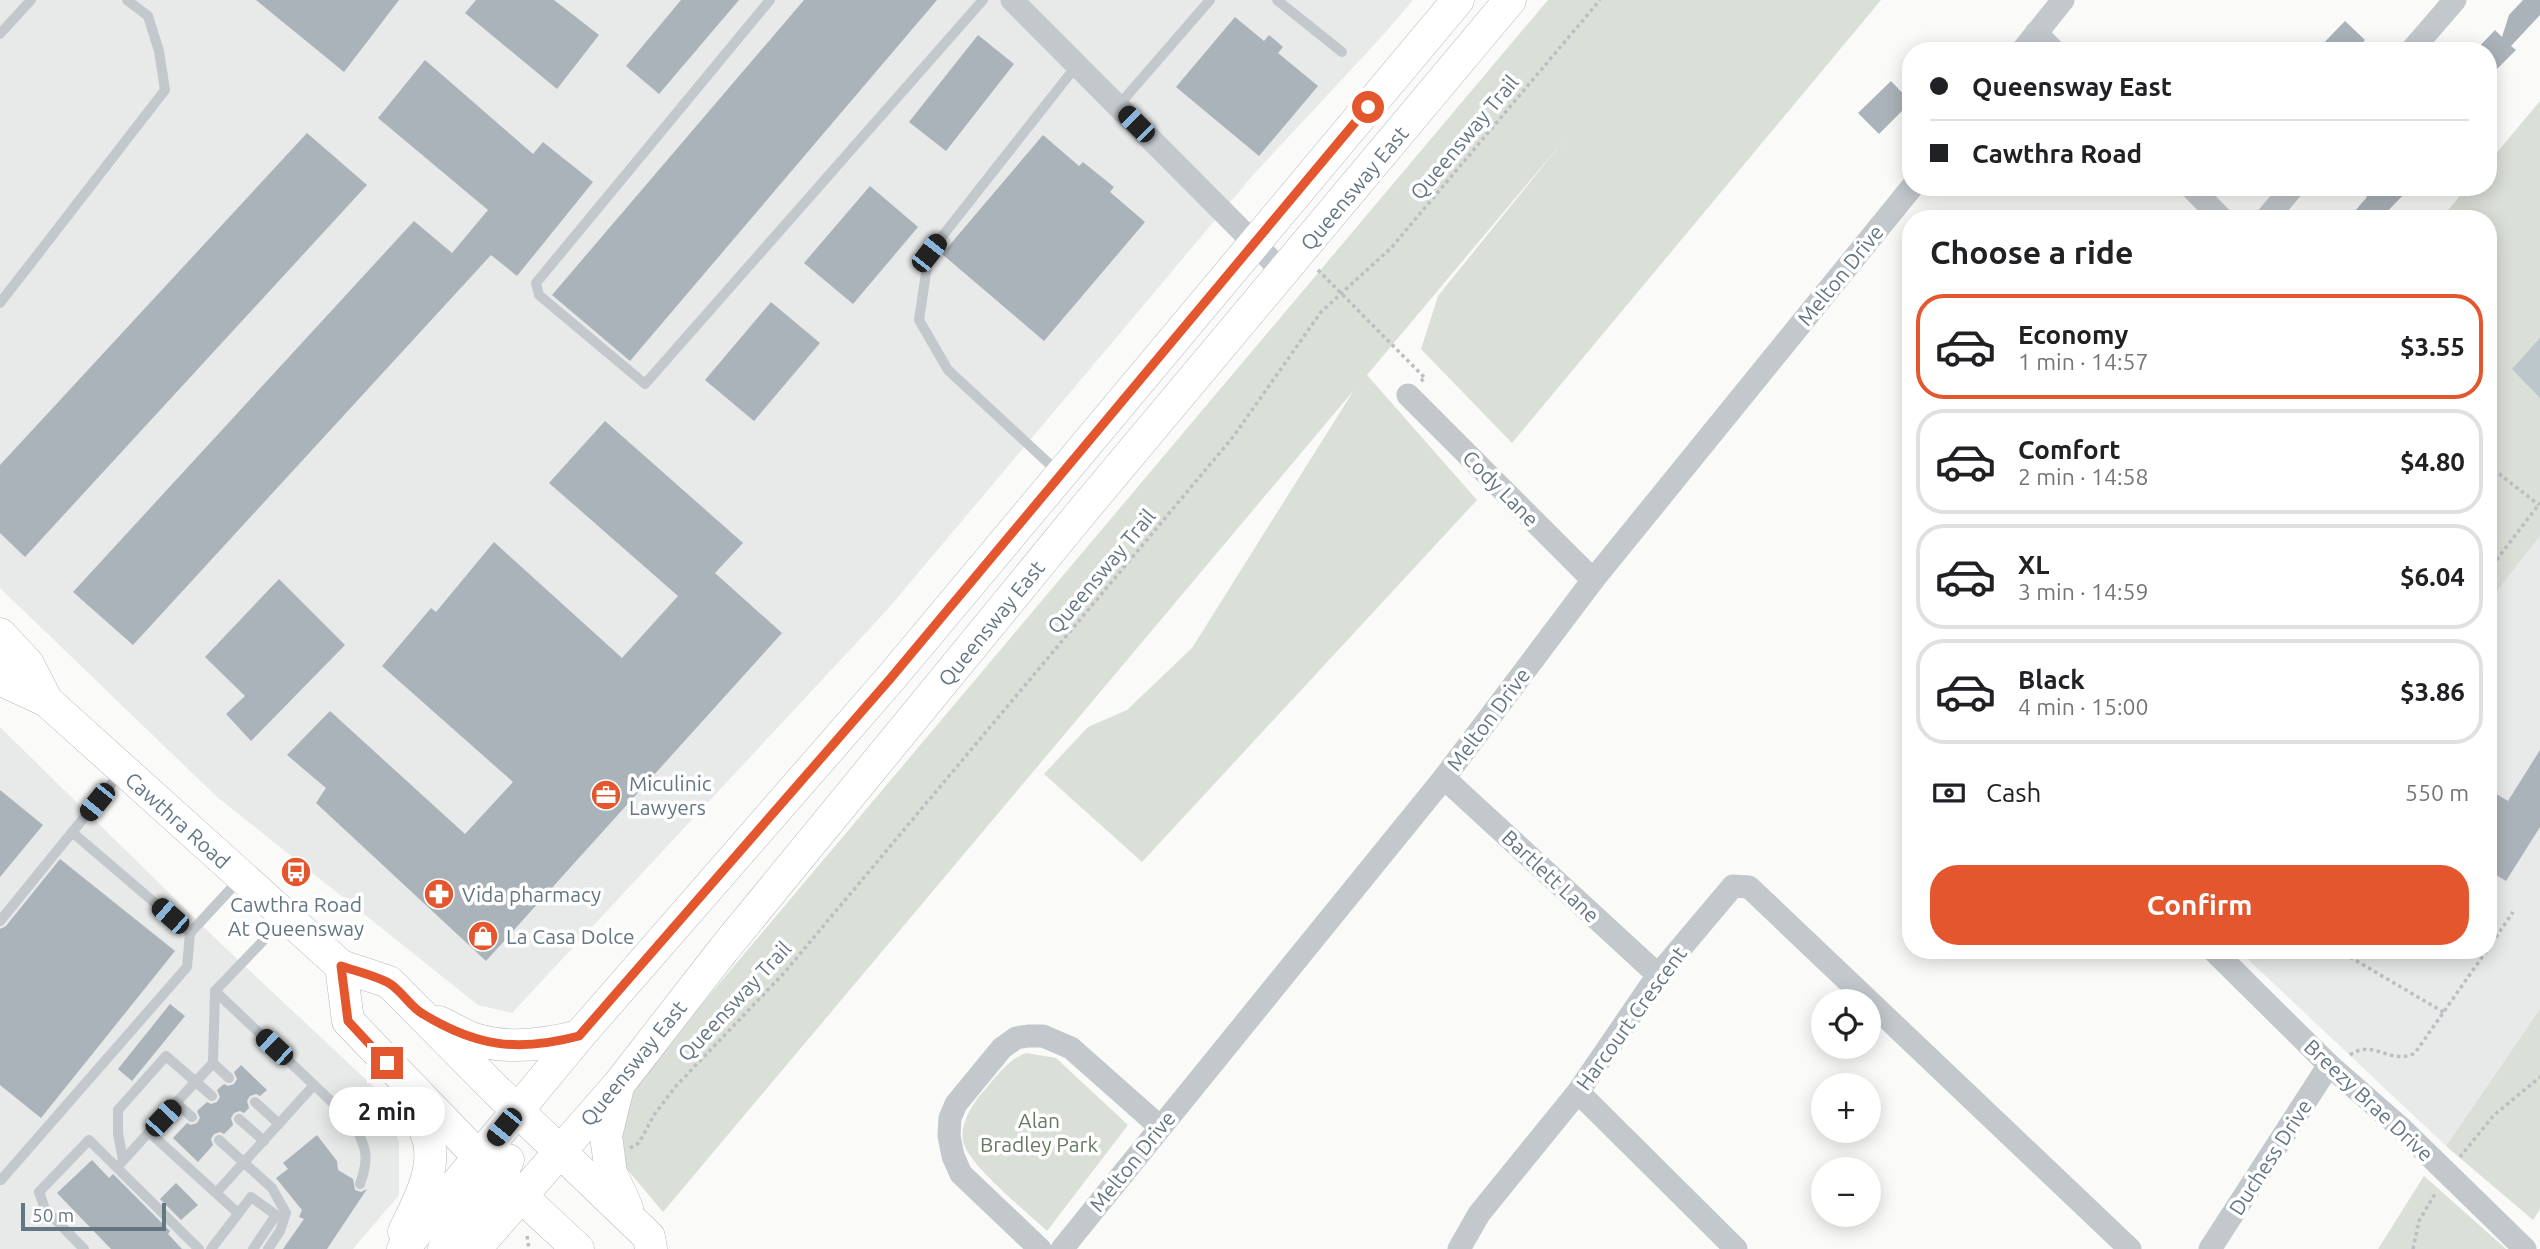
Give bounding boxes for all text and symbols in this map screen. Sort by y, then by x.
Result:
street label: Queensway Trail [1405,70,1523,204]
text: Queensway East [1972,72,2172,101]
route start [1352,91,1384,123]
car [1114,102,1159,146]
street label: Queensway East [1295,121,1413,255]
text: Cawthra Road [1972,139,2142,168]
street label: Melton Drive [1792,220,1888,330]
car [908,230,951,276]
text: Choose a ride [1930,234,2133,270]
icon: car [1934,315,1997,378]
text: Economy [2018,320,2128,349]
text: $3.55 [2400,332,2465,361]
text: 1 min · 14:57 [2018,349,2149,374]
icon: car [1934,430,1997,493]
text: Comfort [2018,435,2121,464]
street label: Cody Lane [1458,445,1544,531]
text: $4.80 [2400,447,2465,476]
text: 2 min · 14:58 [2018,464,2149,489]
street label: Queensway Trail [1042,504,1160,638]
icon: car [1934,545,1997,608]
text: XL [2018,550,2049,579]
street label: Queensway East [933,555,1049,691]
text: $6.04 [2400,562,2465,591]
text: 3 min · 14:59 [2018,579,2149,604]
icon: car [1934,660,1997,723]
street label: Melton Drive [1442,663,1534,775]
text: Black [2018,665,2085,694]
text: $3.86 [2400,677,2465,706]
text: 4 min · 15:00 [2018,694,2149,719]
street label: Cawthra Road [121,767,235,873]
place label: Miculinic Lawyers [629,771,712,819]
icon: cash [1930,774,1968,812]
office icon: Miculinic Lawyers [589,778,623,812]
text: Cash [1986,778,2041,807]
car [76,779,119,825]
text: 550 m [2405,780,2469,805]
street label: Bartlett Lane [1498,825,1604,927]
bus stop icon: Cawthra Road At Queensway [279,855,313,889]
button: Confirm [1930,865,2469,945]
pharmacy icon: Vida pharmacy [422,877,456,911]
place label: Vida pharmacy [462,882,601,906]
place label: Cawthra Road At Queensway [228,892,364,940]
car [148,894,193,938]
shop icon: La Casa Dolce [466,919,500,953]
place label: La Casa Dolce [506,924,635,948]
street label: Queensway Trail [672,936,796,1066]
street label: Harcourt Crescent [1571,942,1691,1094]
map controls [1811,989,1881,1227]
button: locate [1811,989,1881,1059]
street label: Queensway East [575,995,691,1131]
car [252,1025,297,1069]
street label: Breezy Brae Drive [2300,1034,2438,1166]
route end [371,1047,403,1079]
button: + [1811,1073,1881,1143]
callout: 2 min [329,1088,445,1136]
car [141,1095,186,1141]
street label: Duchess Drive [2224,1095,2316,1219]
text: 2 min [358,1099,416,1124]
car [483,1104,526,1150]
street label: Melton Drive [1084,1106,1180,1216]
park label: Alan Bradley Park [980,1108,1098,1156]
button: − [1811,1157,1881,1227]
scale bar [21,1200,166,1232]
text: 50 m [32,1204,74,1226]

